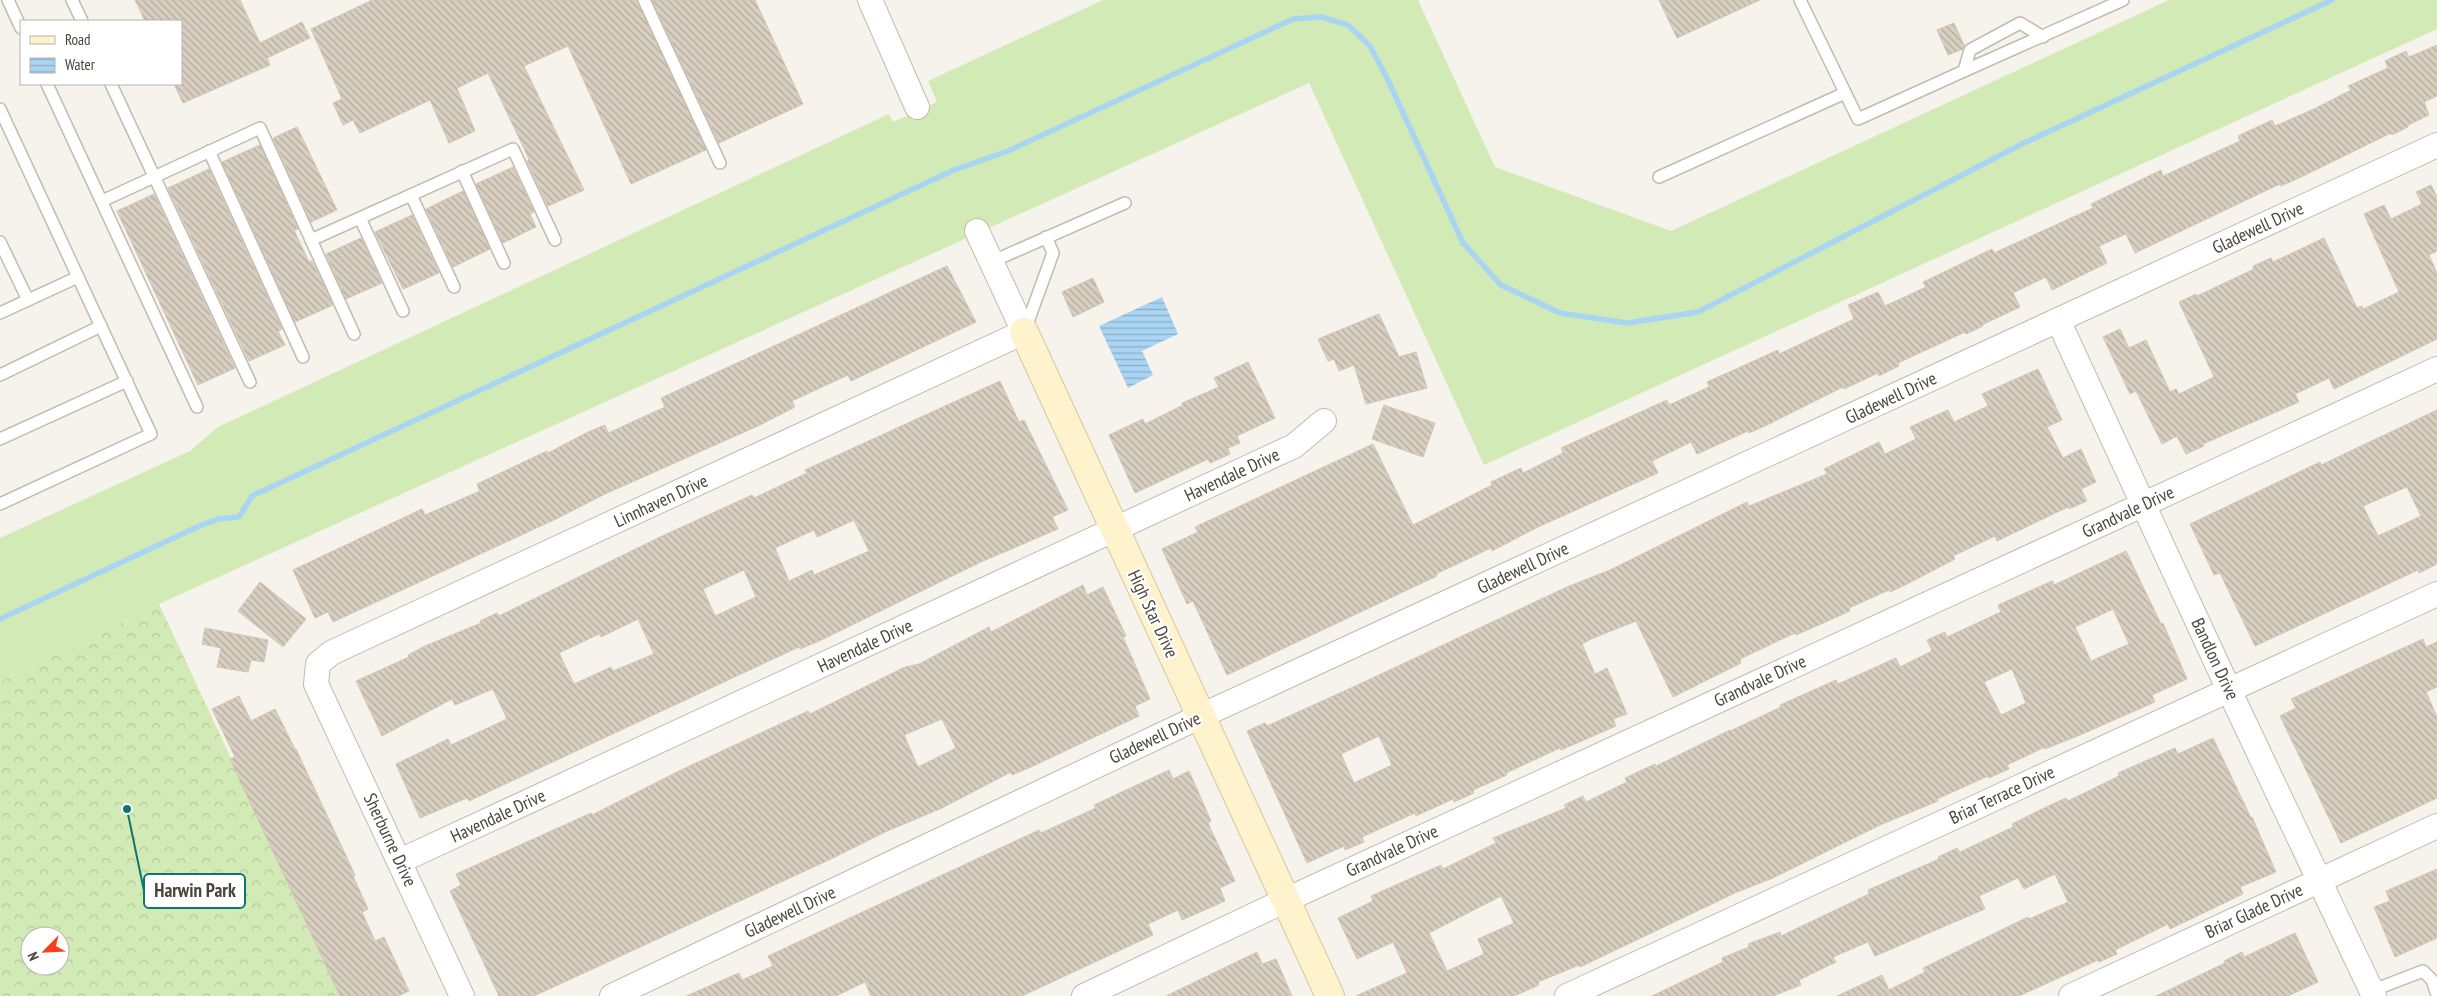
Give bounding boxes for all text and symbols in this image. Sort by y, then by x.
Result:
legend [20,20,182,85]
text: Road [65,30,91,49]
text: Water [65,55,96,74]
street label: Gladewell Drive [2208,196,2307,259]
street label: Gladewell Drive [1841,366,1940,429]
street label: Havendale Drive [1181,443,1283,507]
street label: Linnhaven Drive [610,469,711,532]
street label: Grandvale Drive [2078,480,2178,543]
street label: Gladewell Drive [1473,536,1572,599]
street label: High Star Drive [1123,566,1184,661]
street label: Havendale Drive [814,614,916,678]
street label: Bandlon Drive [2186,614,2244,703]
street label: Grandvale Drive [1710,649,1810,712]
street label: Gladewell Drive [1105,706,1204,769]
street label: Briar Terrace Drive [1945,760,2058,829]
street label: Havendale Drive [447,784,549,848]
street label: Sherburne Drive [359,789,422,890]
street label: Grandvale Drive [1342,819,1442,882]
callout: Harwin Park [144,874,245,908]
text: Harwin Park [154,878,236,902]
street label: Briar Glade Drive [2201,878,2306,943]
street label: Gladewell Drive [740,880,839,943]
north arrow [20,926,70,976]
text: N [23,949,43,963]

